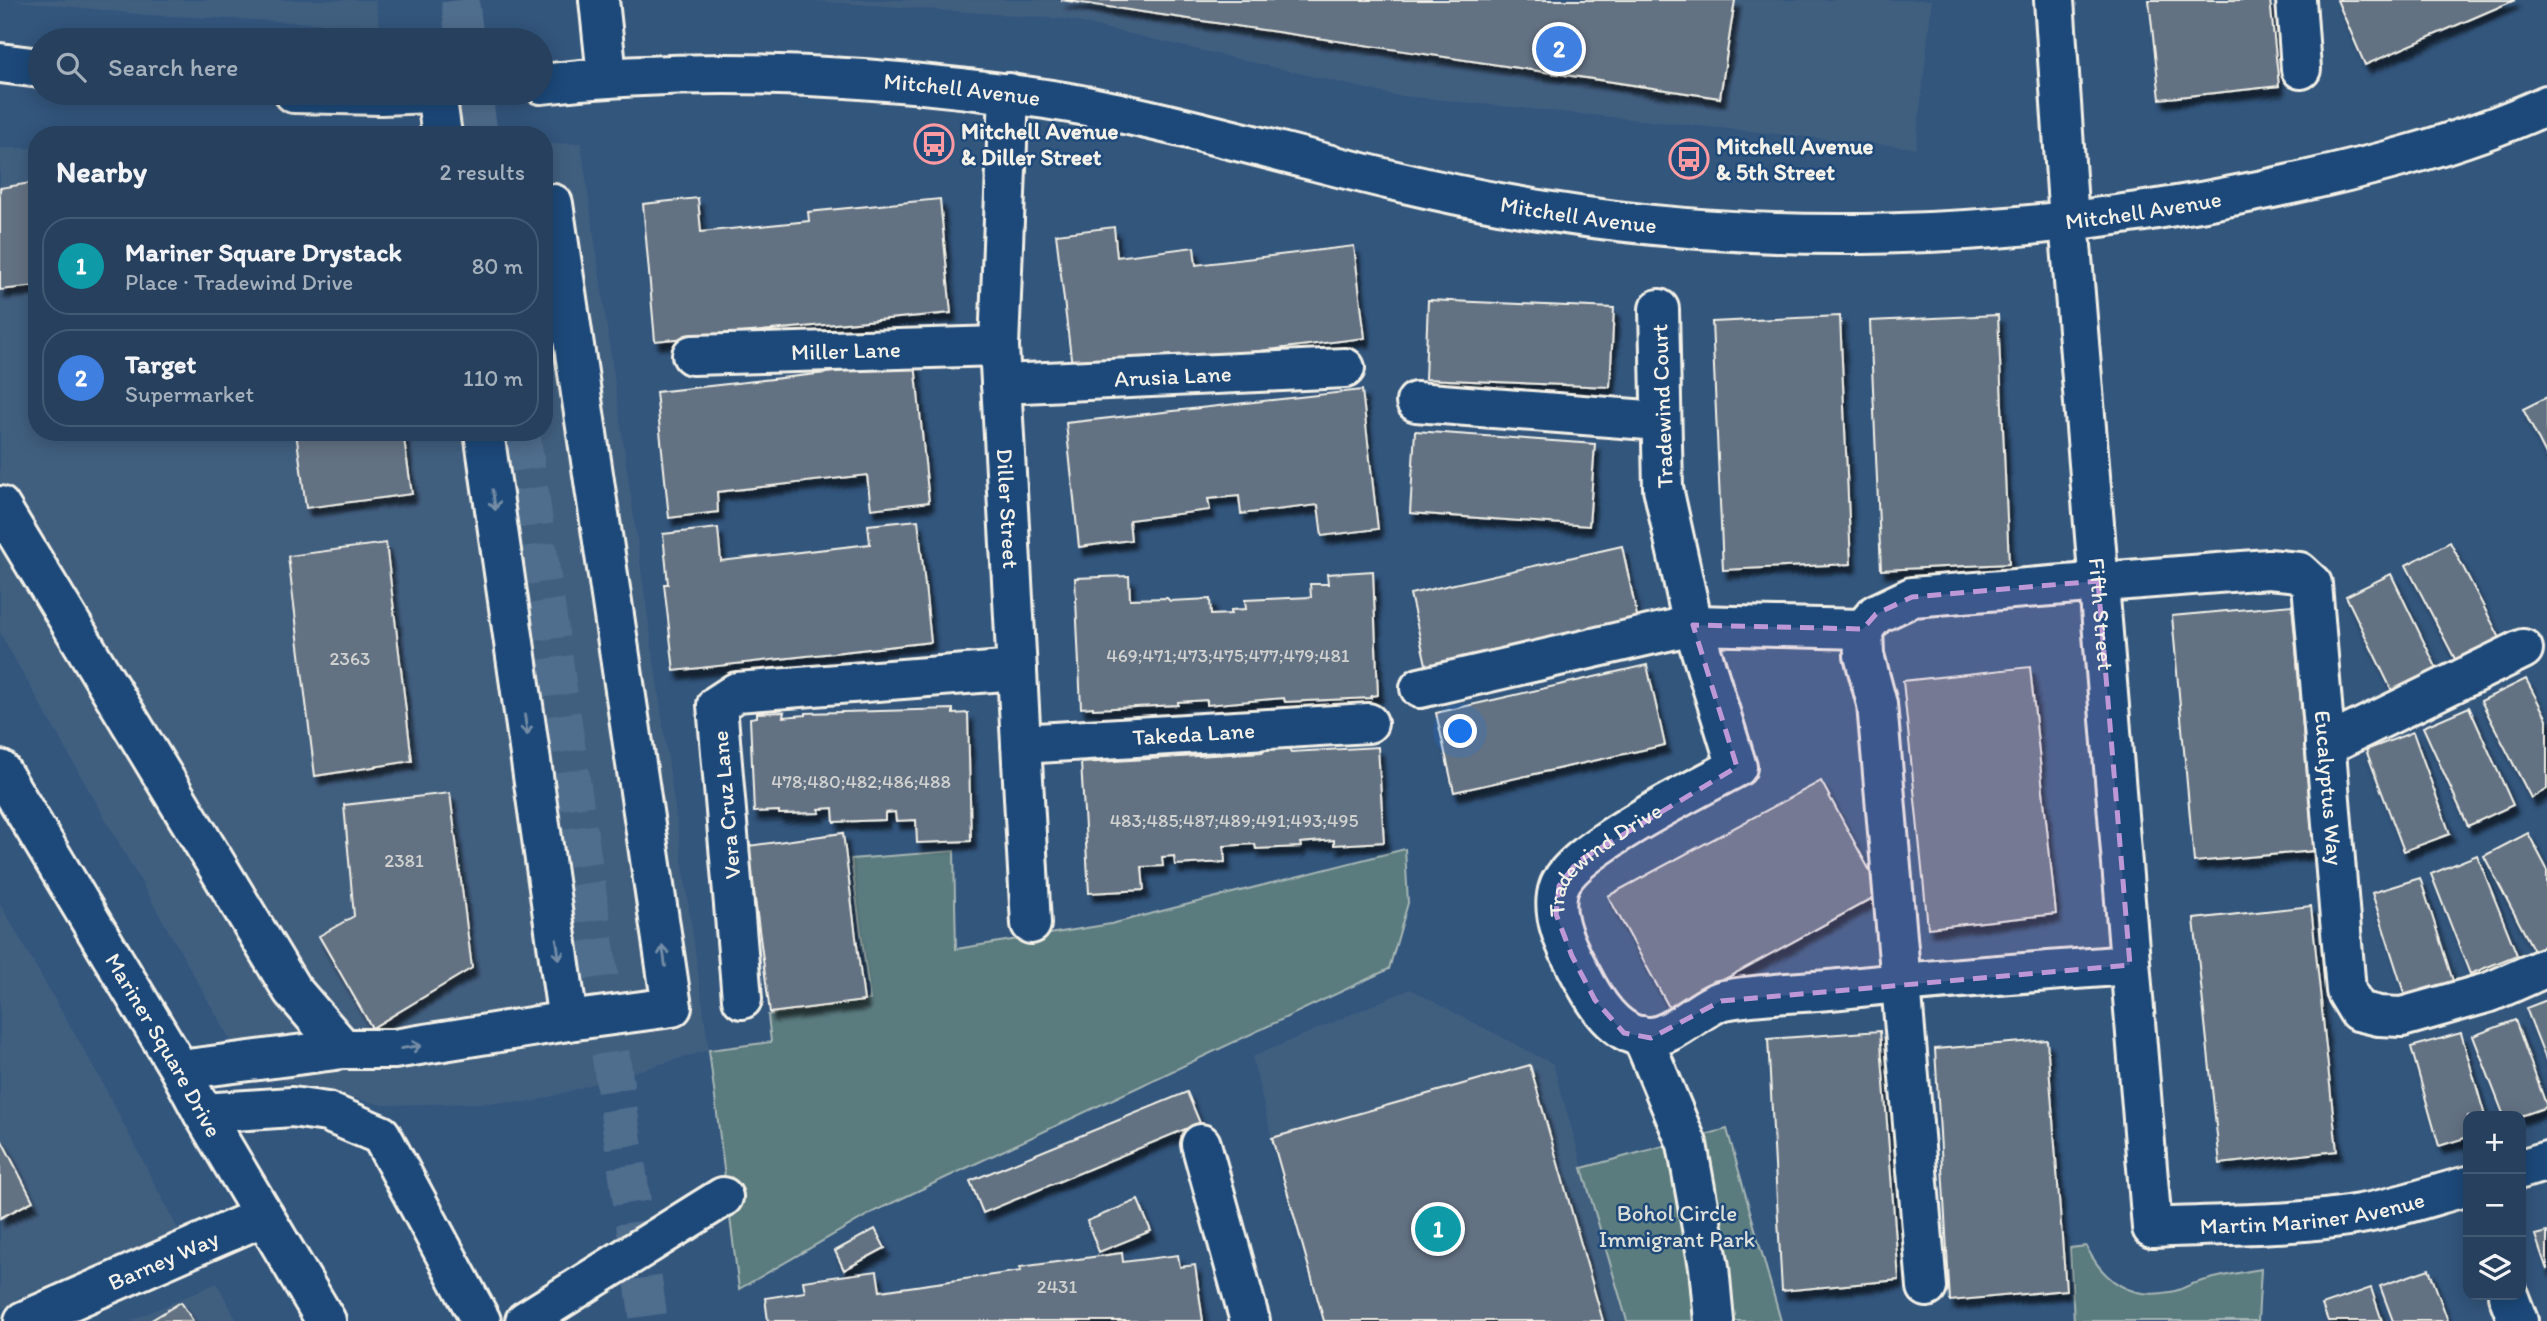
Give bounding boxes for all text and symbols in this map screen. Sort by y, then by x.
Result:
pin: 2 [1536,23,1582,75]
search box [28,28,553,105]
icon: search [52,48,90,86]
text: Search here [108,51,238,83]
street label: Mitchell Avenue [882,67,1042,112]
place label: Mitchell Avenue & Diller Street [961,117,1119,171]
bus stop icon: Mitchell Avenue & Diller Street [913,123,955,165]
place label: Mitchell Avenue & 5th Street [1716,132,1874,186]
bus stop icon: Mitchell Avenue & 5th Street [1668,138,1710,180]
text: Nearby [56,153,147,190]
text: 2 results [439,158,525,186]
street label: Mitchell Avenue [2064,184,2224,235]
street label: Mitchell Avenue [1498,190,1658,239]
text: Mariner Square Drystack [125,236,402,268]
text: 1 [76,252,86,280]
text: 80 m [472,252,523,280]
text: Place · Tradewind Drive [125,268,353,296]
street label: Tradewind Court [1645,323,1679,489]
street label: Miller Lane [791,335,901,366]
text: Target [125,348,196,380]
street label: Arusia Lane [1113,359,1232,393]
text: 2 [75,364,87,392]
text: 110 m [463,364,523,392]
text: Supermarket [125,380,254,408]
street label: Diller Street [991,448,1025,570]
one-way arrow [487,488,500,511]
street label: Fifth Street [2083,556,2120,672]
house number: 469;471;473;475;477;479;481 [1106,644,1350,667]
house number: 2363 [330,647,370,670]
street label: Eucalyptus Way [2309,709,2349,867]
one-way arrow [519,713,532,736]
your location [1443,714,1477,748]
street label: Takeda Lane [1132,716,1256,751]
street label: Vera Cruz Lane [706,730,746,880]
house number: 478;480;482;486;488 [771,770,951,793]
street label: Tradewind Drive [1542,796,1667,918]
house number: 483;485;487;489;491;493;495 [1110,809,1358,832]
house number: 2381 [384,849,424,872]
one-way arrow [552,938,565,961]
one-way arrow [657,945,670,967]
street label: Mariner Square Drive [99,948,228,1142]
one-way arrow [399,1040,422,1053]
map controls [2463,1111,2526,1300]
button: + [2463,1111,2526,1174]
button: − [2463,1174,2526,1237]
street label: Martin Mariner Avenue [2199,1185,2428,1240]
park label: Bohol Circle Immigrant Park [1599,1199,1756,1253]
pin: 1 [1415,1203,1461,1255]
street label: Barney Way [104,1224,223,1296]
button: layers [2463,1237,2526,1300]
house number: 2431 [1037,1275,1077,1298]

